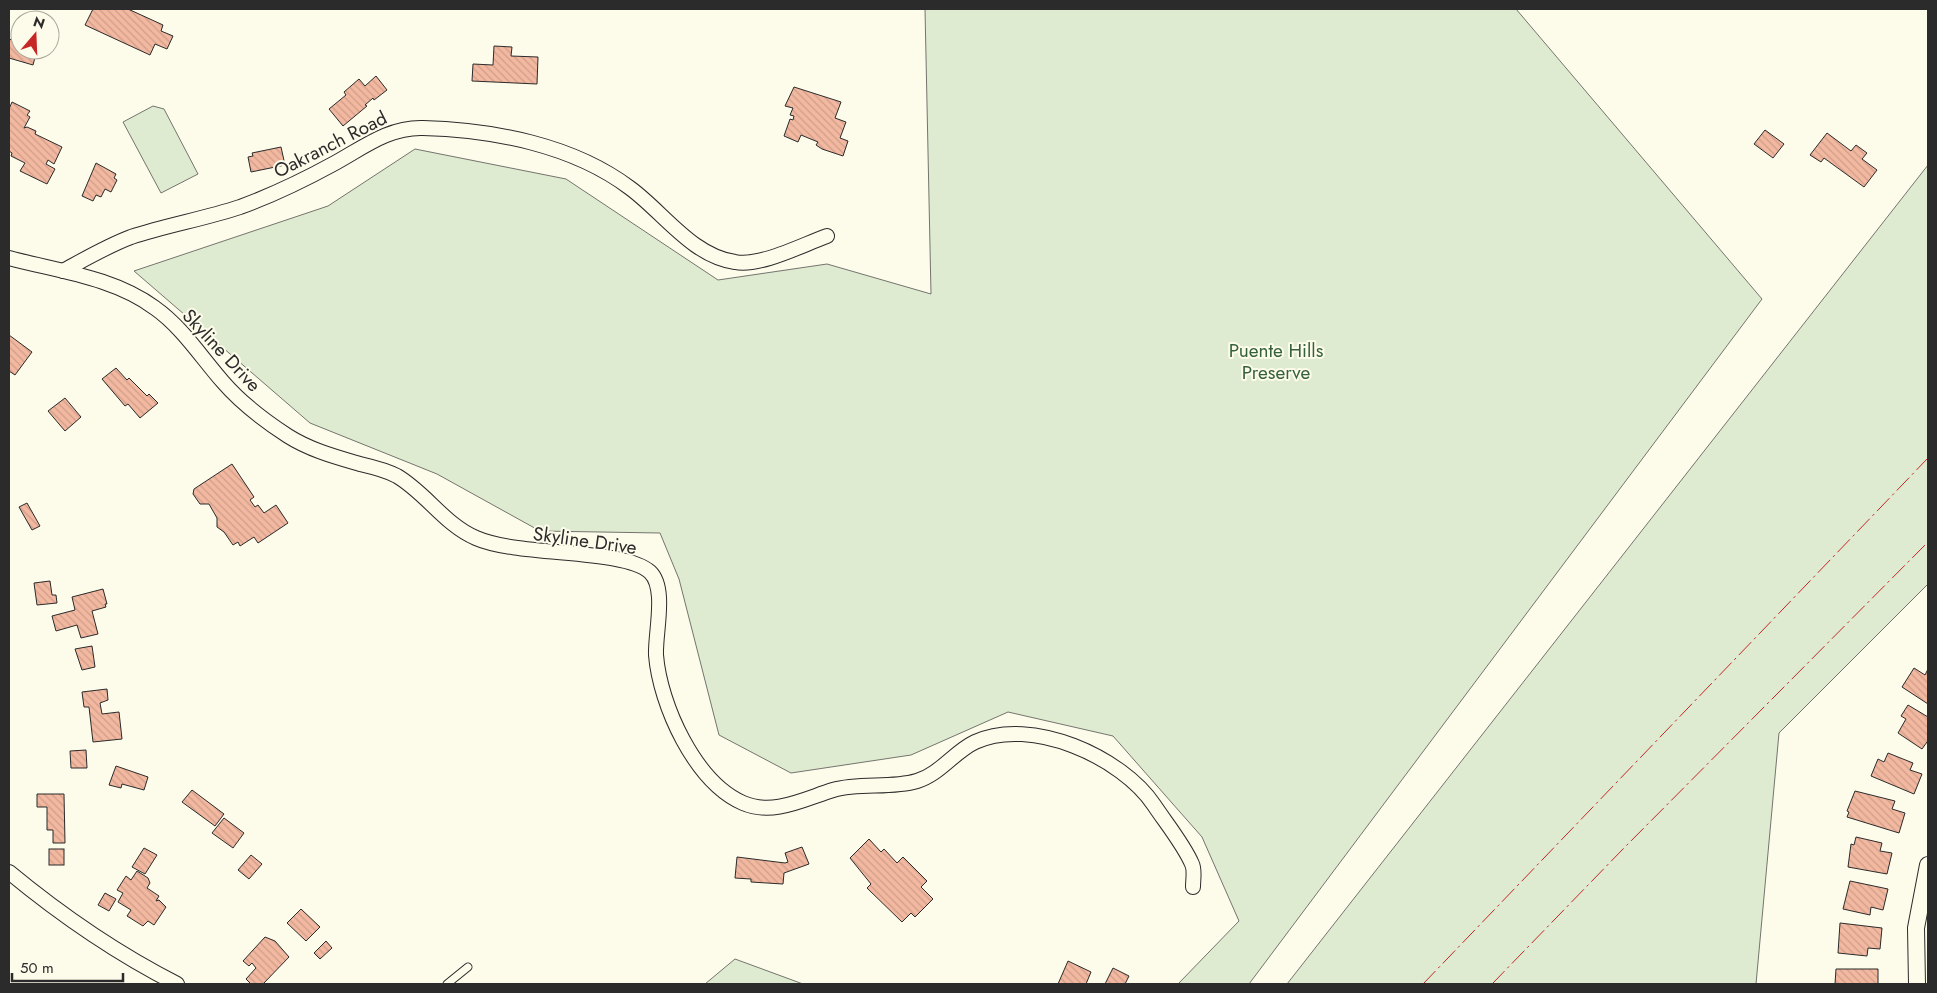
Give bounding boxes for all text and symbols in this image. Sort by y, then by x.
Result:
north arrow [10,10,60,60]
text: N [31,11,48,34]
street label: Oakranch Road [269,104,392,185]
street label: Skyline Drive [176,303,267,398]
park label: Puente Hills Preserve [1229,337,1324,386]
street label: Skyline Drive [531,520,639,561]
scale bar [12,950,124,982]
text: 50 m [20,957,54,979]

